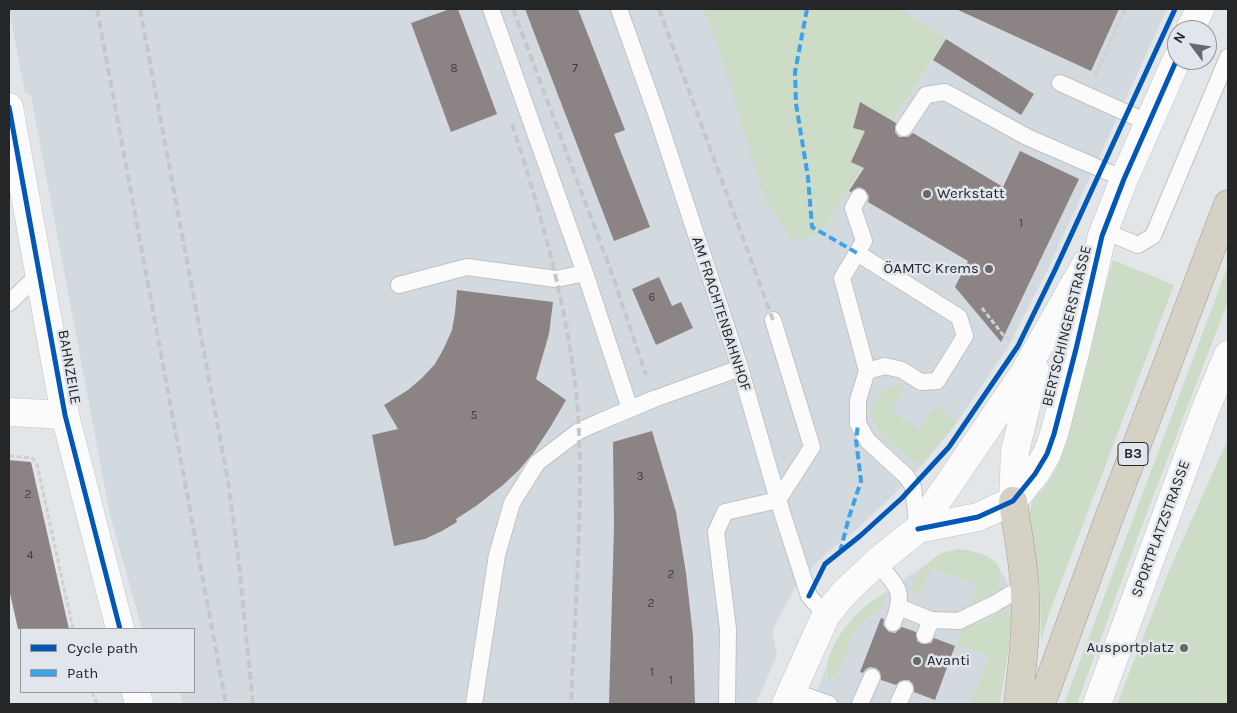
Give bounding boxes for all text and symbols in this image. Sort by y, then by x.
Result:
north arrow [1167,20,1217,70]
text: N [1170,29,1189,46]
house number: 8 [450,62,458,76]
house number: 7 [572,62,578,76]
place label: Werkstatt [937,185,1005,203]
marker: Werkstatt [921,188,933,200]
house number: 1 [1019,217,1023,231]
street label: AM FRACHTENBAHNHOF [687,234,755,394]
street label: BERTSCHINGERSTRASSE [1038,244,1096,408]
place label: ÖAMTC Krems [884,260,979,278]
marker: ÖAMTC Krems [983,263,995,275]
house number: 6 [649,291,655,305]
street label: BAHNZEILE [54,328,84,406]
house number: 5 [471,409,477,423]
road number: B3 [1118,442,1148,466]
street label: SPORTPLATZSTRASSE [1128,458,1194,600]
house number: 3 [636,470,644,484]
house number: 2 [25,488,31,502]
house number: 4 [27,549,33,563]
house number: 2 [668,568,674,582]
house number: 2 [648,597,654,611]
legend [20,628,195,693]
text: Cycle path [67,639,138,657]
place label: Ausportplatz [1086,639,1174,657]
marker: Ausportplatz [1178,642,1190,654]
place label: Avanti [927,652,970,670]
marker: Avanti [911,655,923,667]
text: Path [67,664,98,682]
house number: 1 [650,666,654,680]
house number: 1 [669,674,673,688]

